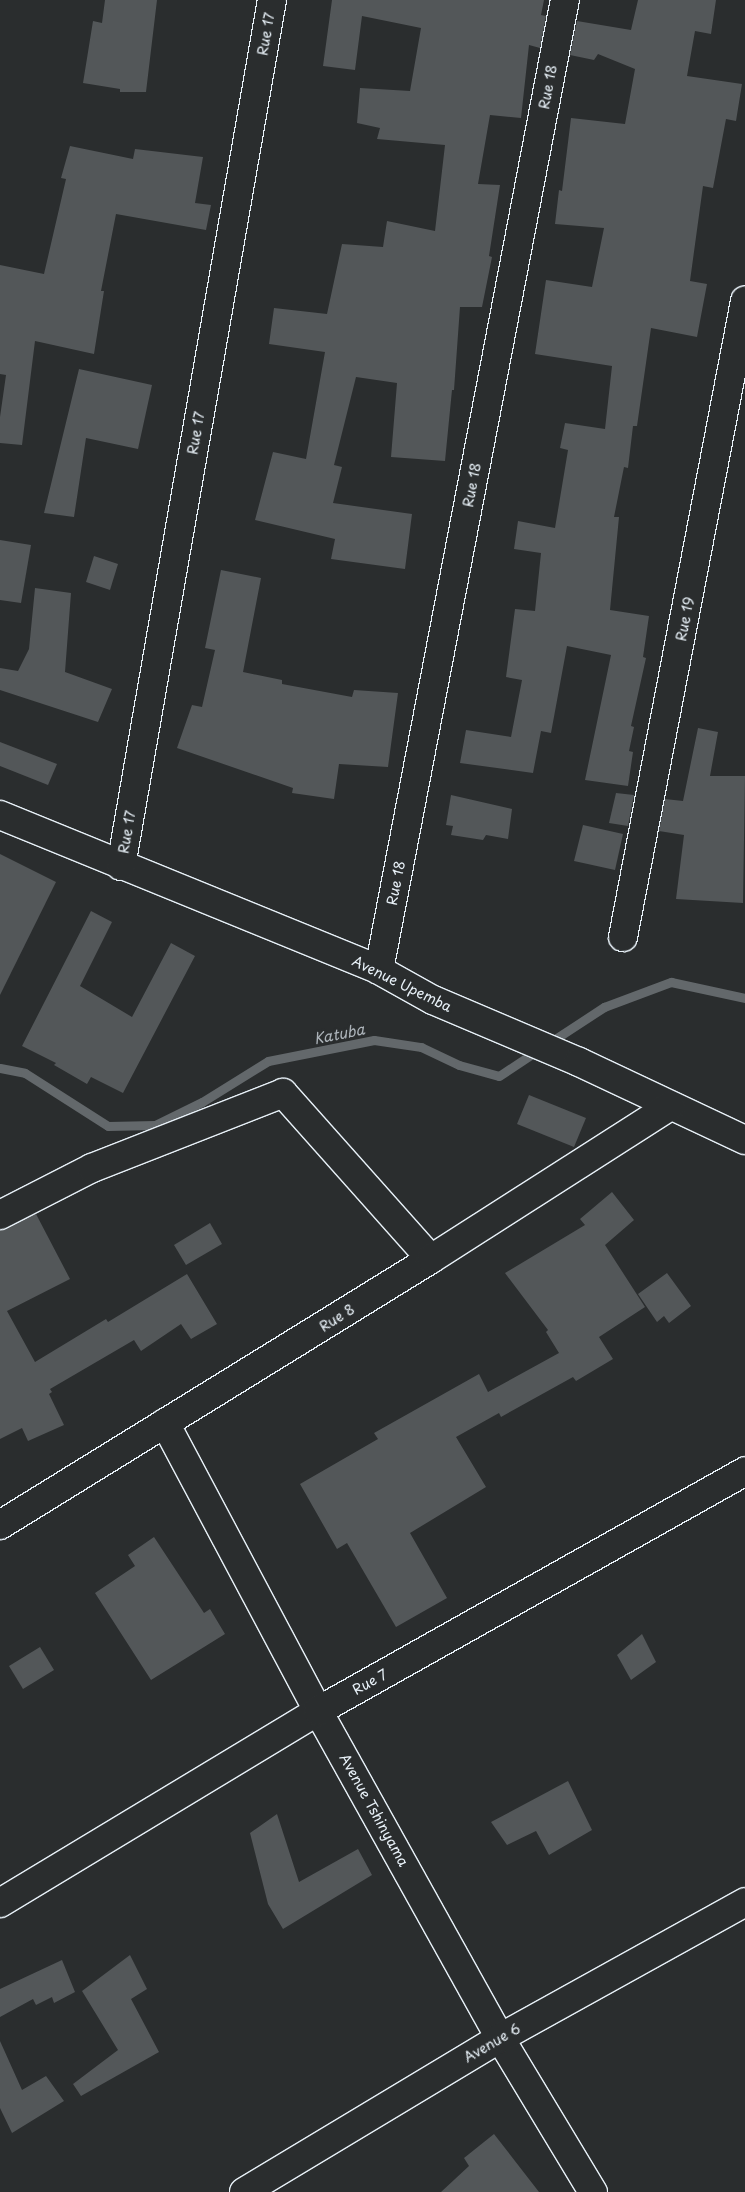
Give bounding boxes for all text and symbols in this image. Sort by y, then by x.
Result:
street label: Rue 17 [254,11,278,57]
street label: Rue 18 [535,63,561,111]
street label: Rue 17 [184,410,208,456]
street label: Rue 18 [459,461,485,509]
street label: Rue 19 [672,595,698,643]
street label: Rue 17 [115,809,139,855]
street label: Rue 18 [383,859,409,907]
street label: Avenue Upemba [350,953,454,1015]
water label: Katuba [312,1019,366,1047]
street label: Rue 8 [316,1300,358,1336]
street label: Rue 7 [349,1665,391,1699]
street label: Avenue Tshinyama [336,1751,412,1869]
street label: Avenue 6 [461,2020,523,2066]

